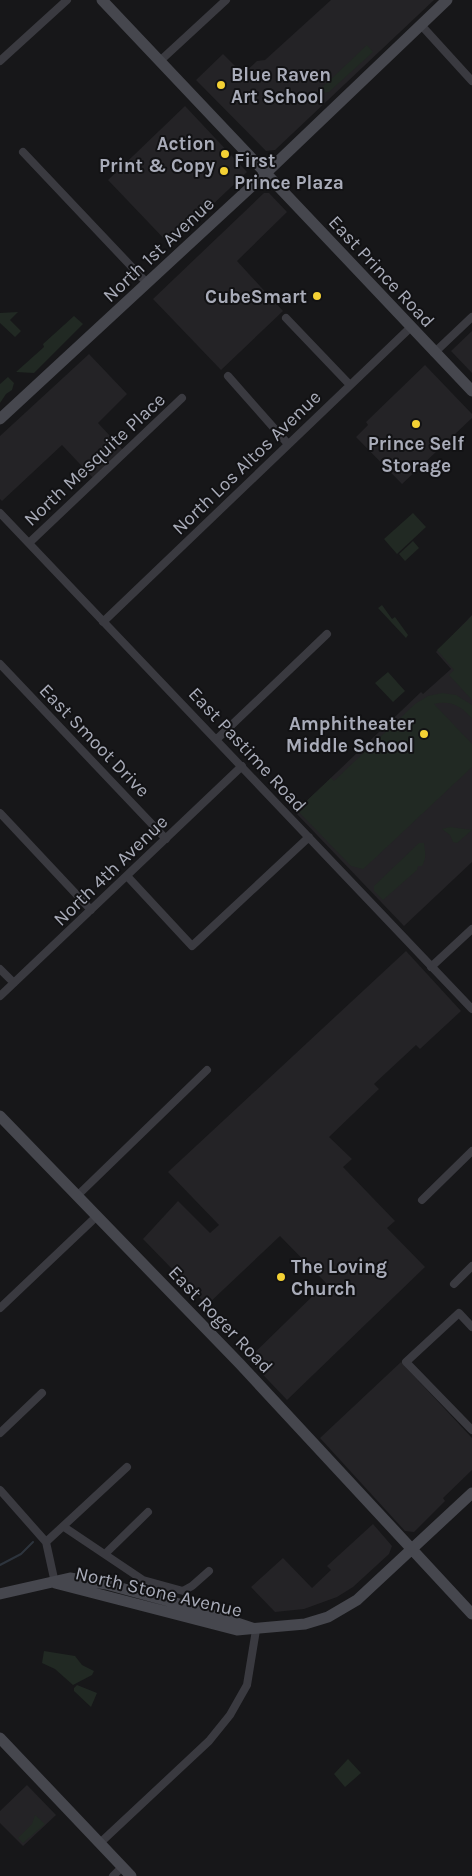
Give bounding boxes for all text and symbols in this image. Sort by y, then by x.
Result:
place label: Blue Raven Art School [231,64,331,108]
marker: Blue Raven Art School [215,79,227,91]
place label: Action Print & Copy [99,133,215,177]
marker: Action Print & Copy [219,148,231,160]
place label: First Prince Plaza [234,150,344,194]
marker: First Prince Plaza [218,165,230,177]
street label: North 1st Avenue [99,193,219,307]
street label: East Prince Road [324,211,439,332]
place label: CubeSmart [205,286,307,308]
marker: CubeSmart [311,290,323,302]
street label: North Los Altos Avenue [168,386,326,539]
street label: North Mesquite Place [20,389,170,531]
marker: Prince Self Storage [410,418,422,430]
place label: Prince Self Storage [368,433,465,477]
street label: East Smoot Drive [35,680,154,802]
street label: East Pastime Road [184,683,311,817]
place label: Amphitheater Middle School [286,713,415,757]
marker: Amphitheater Middle School [418,728,430,740]
street label: North 4th Avenue [49,811,172,931]
place label: The Loving Church [291,1256,387,1300]
street label: East Roger Road [164,1262,277,1378]
marker: The Loving Church [275,1271,287,1283]
street label: North Stone Avenue [73,1562,244,1622]

